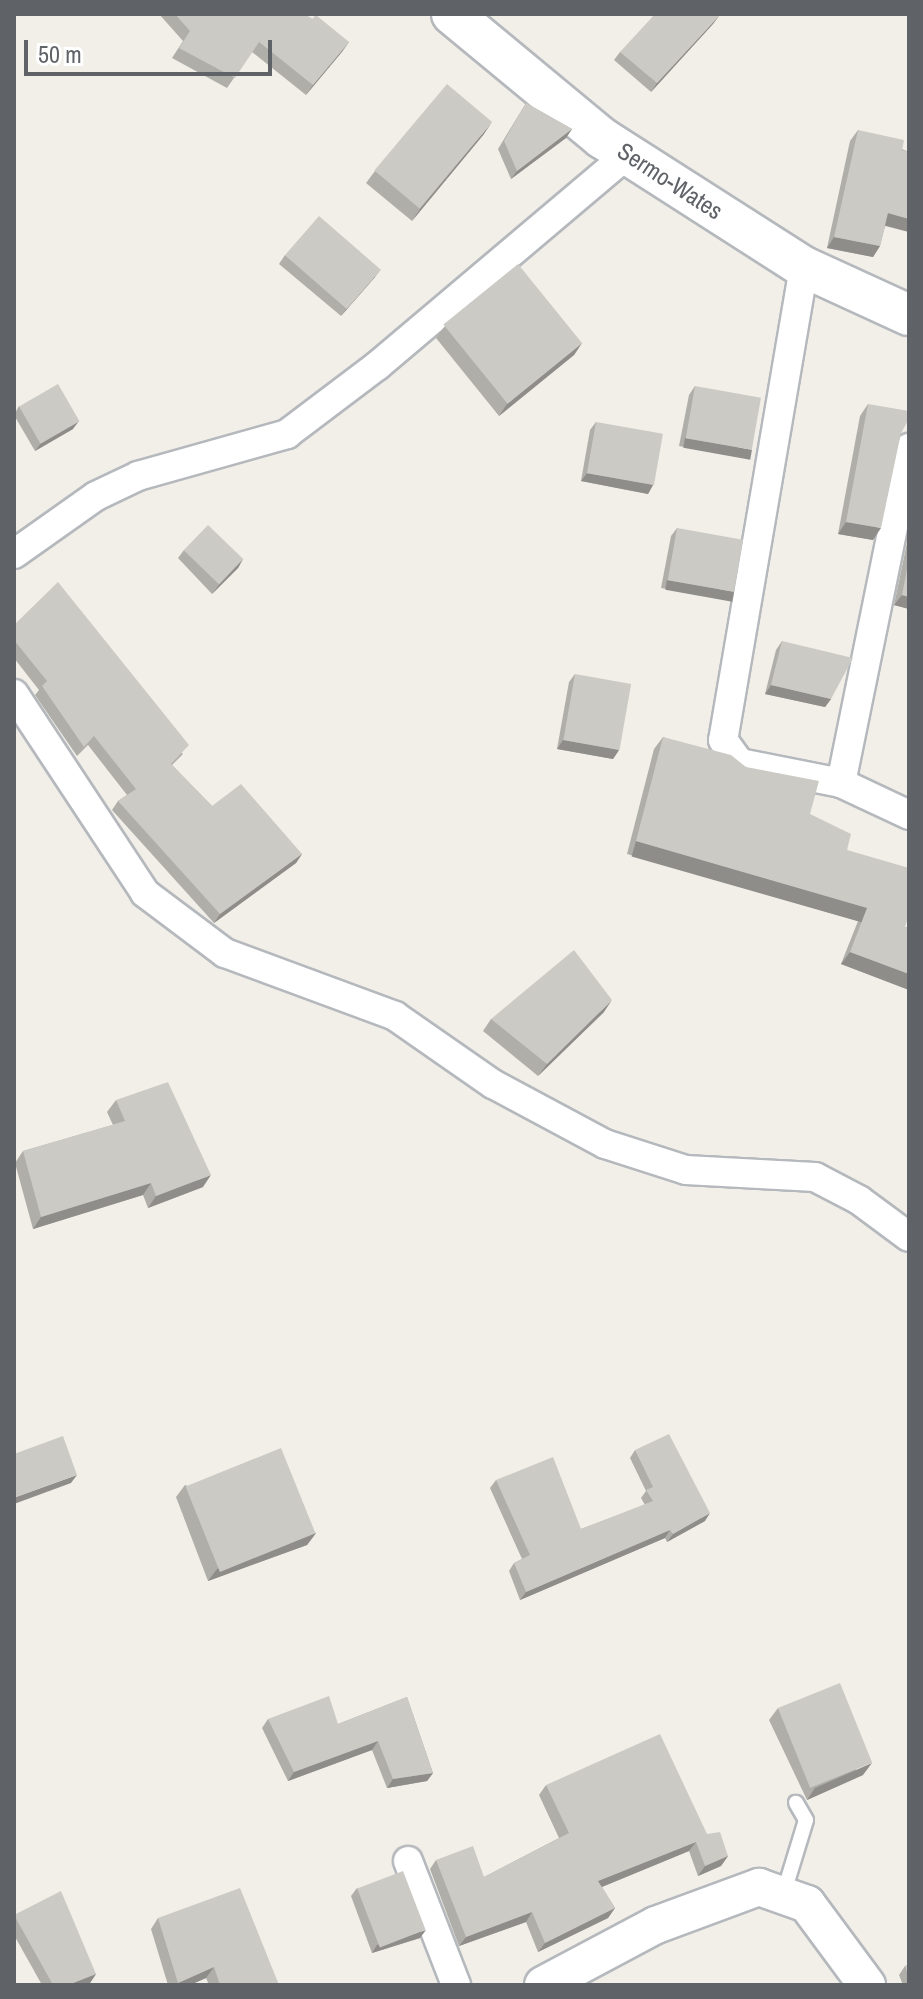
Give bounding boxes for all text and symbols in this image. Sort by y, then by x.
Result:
scale bar [28,24,276,74]
text: 50 m [38,38,82,70]
street label: Sermo-Wates [612,136,728,226]

